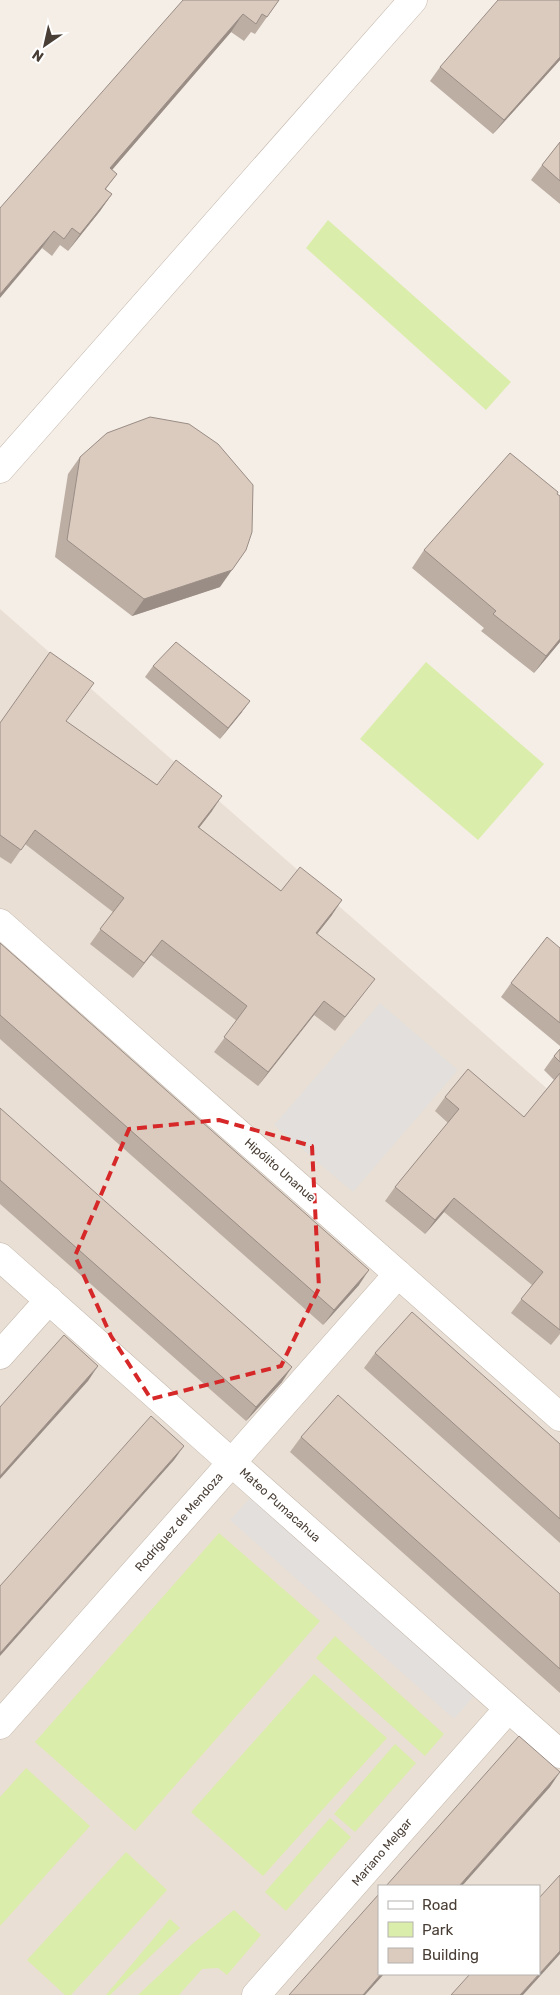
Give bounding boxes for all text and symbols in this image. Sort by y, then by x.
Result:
north arrow [20,20,70,70]
text: N [29,45,47,65]
street label: Hipólito Unanue [242,1135,319,1205]
street label: Mateo Pumacahua [237,1465,323,1545]
street label: Rodríguez de Mendoza [132,1470,226,1574]
street label: Mariano Melgar [349,1815,415,1889]
legend [378,1885,540,1975]
text: Road [422,1896,458,1914]
text: Park [422,1921,453,1939]
text: Building [422,1946,479,1964]

